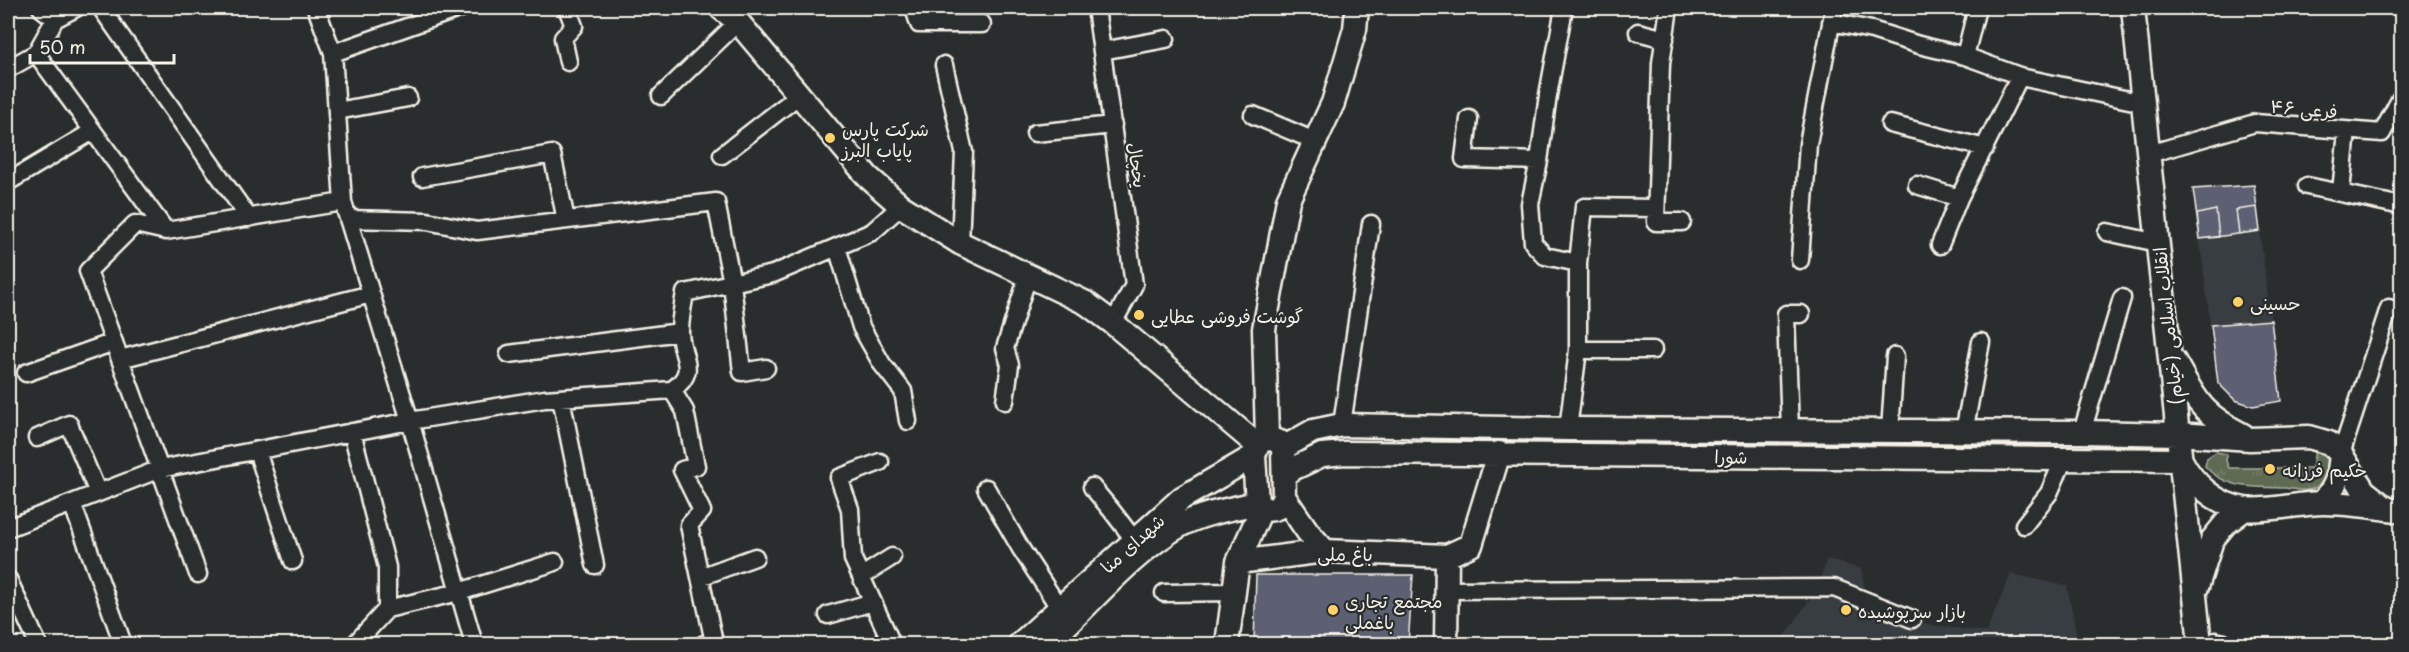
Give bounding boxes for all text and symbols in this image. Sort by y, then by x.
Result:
scale bar [30,27,174,65]
text: 50 m [39,33,86,60]
street label: فرعی ۴۶ [2269,92,2339,124]
place label: شرکت پارس پایاب البرز [840,115,929,163]
marker: شرکت پارس پایاب البرز [823,131,837,145]
street label: یخچال [1121,140,1155,190]
street label: انقلاب اسلامی (خیام) [2145,246,2191,406]
place label: حسینی [2250,289,2301,316]
marker: حسینی [2231,295,2245,309]
place label: گوشت فروشی عطایی [1151,302,1304,329]
marker: گوشت فروشی عطایی [1132,308,1146,322]
street label: شورا [1714,442,1748,470]
place label: حکیم فرزانه [2282,456,2367,485]
marker: حکیم فرزانه [2263,462,2277,476]
street label: شهدای منا [1094,507,1170,579]
street label: باغ ملی [1317,540,1373,567]
place label: مجتمع تجاری باغملی [1345,587,1442,635]
place label: بازار سرپوشیده [1858,597,1966,624]
marker: مجتمع تجاری باغملی [1326,603,1340,617]
marker: بازار سرپوشیده [1839,603,1853,617]

